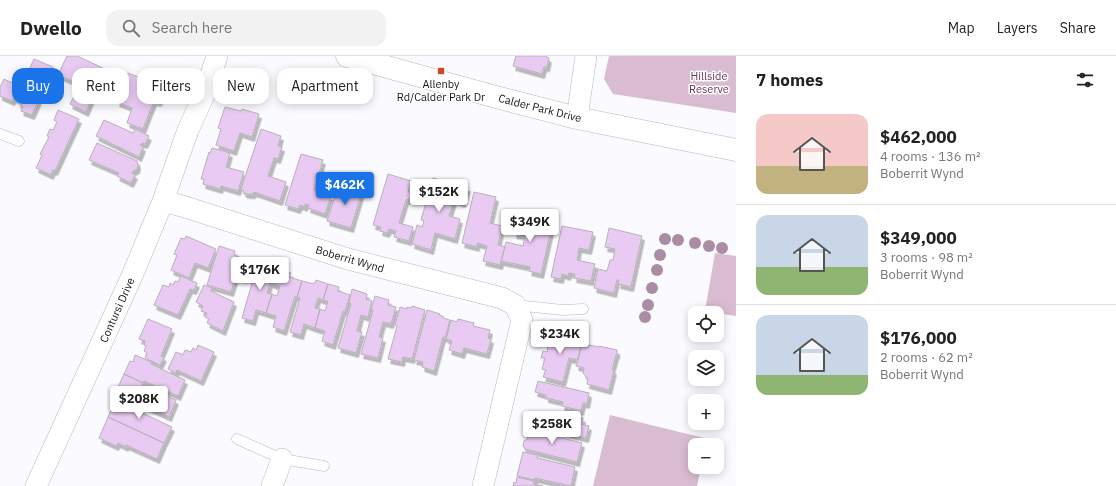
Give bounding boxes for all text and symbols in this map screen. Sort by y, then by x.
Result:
search box [106,10,386,46]
text: Dwello [20,16,82,40]
icon: search [120,17,142,39]
text: Search here [152,18,232,37]
text: Map [948,19,975,37]
text: Layers [997,19,1038,37]
text: Share [1060,19,1096,37]
marker: Allenby Rd/Calder Park Dr [436,66,446,76]
chip: Buy [12,68,64,104]
chip: Rent [72,68,129,104]
chip: Filters [137,68,205,104]
chip: New [213,68,269,104]
chip: Apartment [277,68,373,104]
park label: Hillside Reserve [689,69,729,96]
text: 7 homes [756,69,823,91]
icon: filters [1074,69,1096,91]
place label: Allenby Rd/Calder Park Dr [397,77,485,104]
street label: Calder Park Drive [497,91,583,125]
text: $462,000 [880,126,957,148]
icon: home [788,130,836,178]
text: 4 rooms · 136 m² [880,148,981,165]
text: Boberrit Wynd [880,165,964,182]
pin: $462K [317,172,373,206]
text: $462K [325,176,365,193]
pin: $152K [411,179,467,213]
text: $152K [419,183,459,200]
pin: $349K [502,209,558,243]
text: $349K [510,213,550,230]
text: $349,000 [880,227,957,249]
icon: home [788,231,836,279]
street label: Boberrit Wynd [314,242,386,276]
text: 3 rooms · 98 m² [880,249,973,266]
pin: $176K [232,257,288,291]
text: $176K [240,261,280,278]
text: Boberrit Wynd [880,266,964,283]
street label: Contursi Drive [96,275,138,345]
map controls [688,306,724,474]
button: locate [688,306,724,342]
pin: $234K [532,321,588,355]
text: $234K [540,325,580,342]
text: $176,000 [880,327,957,349]
icon: home [788,331,836,379]
text: 2 rooms · 62 m² [880,349,973,366]
button: layers [688,350,724,386]
text: Boberrit Wynd [880,366,964,383]
pin: $208K [111,386,167,420]
text: $208K [119,390,159,407]
button: + [688,394,724,430]
pin: $258K [524,411,580,445]
text: $258K [532,415,572,432]
button: − [688,438,724,474]

